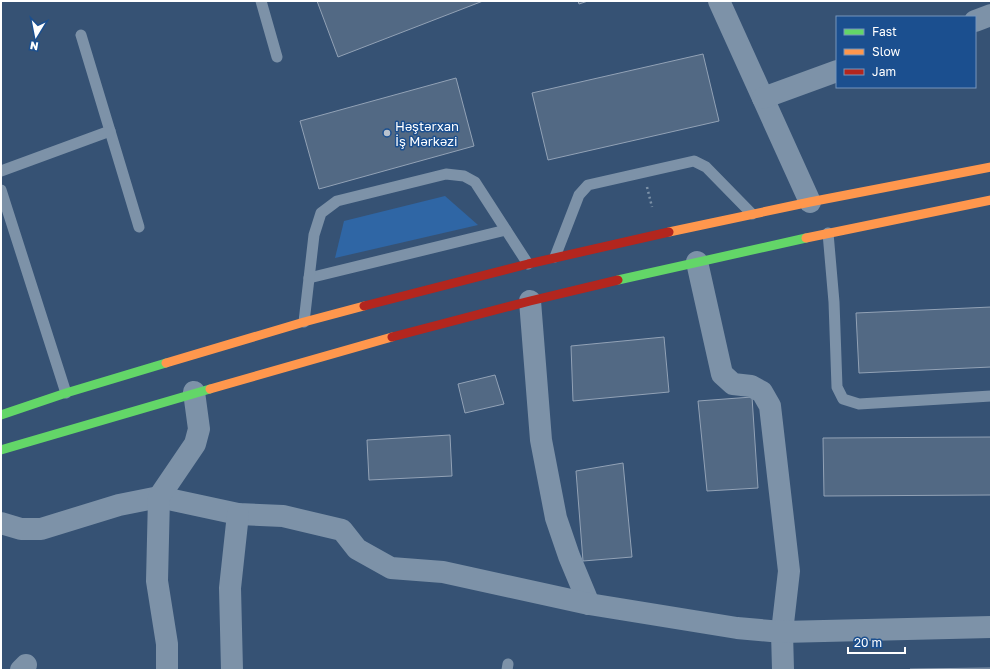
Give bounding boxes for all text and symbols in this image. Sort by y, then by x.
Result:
north arrow [16,16,56,56]
legend [836,16,976,88]
text: Fast [872,24,897,39]
text: N [29,39,39,53]
text: Slow [872,44,900,59]
text: Jam [872,64,896,79]
place label: Həştərxan İş Mərkəzi [395,118,459,149]
marker: Həştərxan İş Mərkəzi [382,128,392,138]
scale bar [848,629,905,655]
text: 20 m [854,635,882,650]

